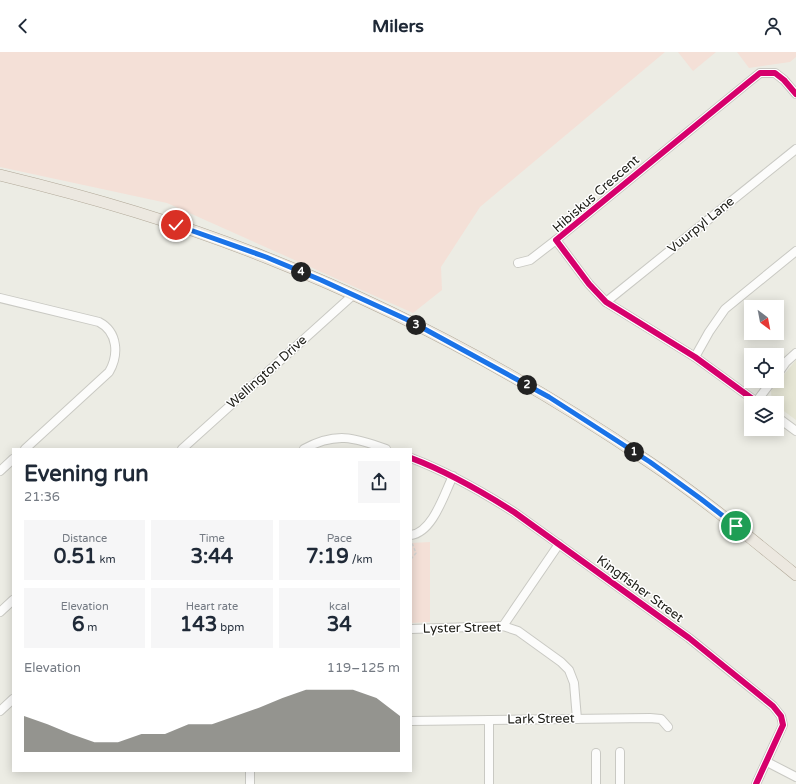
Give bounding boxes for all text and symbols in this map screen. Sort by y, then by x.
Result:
icon: back [12,15,34,37]
text: Milers [372,15,424,37]
icon: person [762,15,784,37]
street label: Hibiskus Crescent [549,152,643,236]
street label: Vuurpyl Lane [664,193,738,257]
pin [159,208,193,242]
icon: check [165,214,187,236]
pin: 4 [291,262,311,282]
text: 4 [298,265,304,278]
north arrow [744,300,784,340]
map controls [744,300,784,436]
pin: 3 [406,315,426,335]
text: 3 [413,318,419,331]
street label: Wellington Drive [224,332,310,412]
button: locate [744,348,784,388]
pin: 2 [517,375,537,395]
text: 2 [524,378,530,391]
button: layers [744,396,784,436]
pin: 1 [624,442,644,462]
text: 1 [631,445,637,458]
text: Evening run [24,461,149,487]
button: share [358,461,400,503]
text: 21:36 [24,489,60,505]
pin [719,509,753,543]
icon: arrive [725,515,747,537]
text: Distance [62,532,107,545]
text: Time [199,532,225,545]
text: Pace [327,532,352,545]
text: 0.51 [54,545,97,569]
text: 3:44 [191,545,233,569]
text: 7:19 [306,545,349,569]
street label: Kingfisher Street [593,552,687,626]
text: km [97,553,116,566]
text: /km [349,553,373,566]
text: Elevation [61,600,109,613]
text: Heart rate [186,600,238,613]
text: kcal [329,600,350,613]
text: 6 [72,613,84,637]
text: 143 [180,613,217,637]
text: 34 [327,613,352,637]
street label: Lyster Street [423,619,501,637]
text: m [84,621,97,634]
text: bpm [217,621,244,634]
text: Elevation [24,660,81,676]
text: 119–125 m [327,660,400,676]
street label: Lark Street [507,710,575,728]

